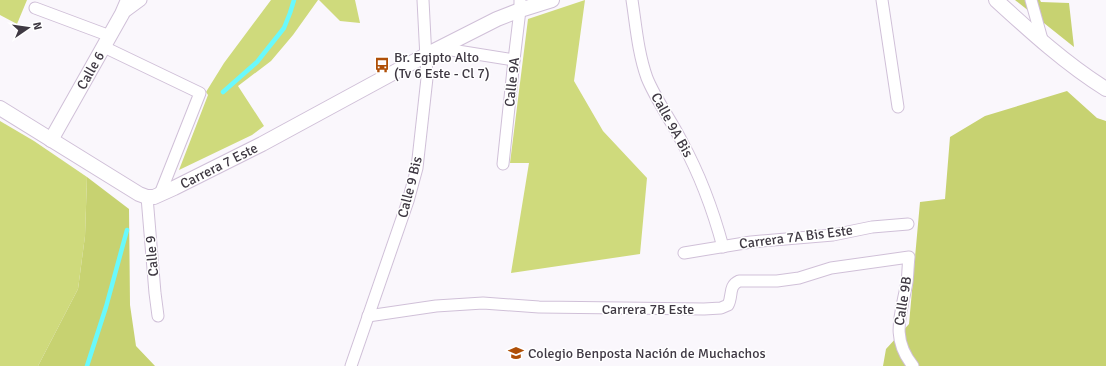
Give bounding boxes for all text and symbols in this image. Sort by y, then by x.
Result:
north arrow [8,8,48,48]
text: N [30,21,44,31]
street label: Calle 6 [73,48,108,92]
place label: Br. Egipto Alto (Tv 6 Este - Cl 7) [394,49,490,82]
bus stop icon: Br. Egipto Alto (Tv 6 Este - Cl 7) [373,56,391,74]
street label: Calle 9A [501,56,523,108]
street label: Calle 9A Bis [647,90,697,160]
street label: Carrera 7 Este [177,139,260,192]
street label: Calle 9 Bis [394,155,426,219]
street label: Carrera 7A Bis Este [738,222,854,252]
street label: Calle 9 [142,235,162,277]
street label: Calle 9B [891,275,915,327]
street label: Carrera 7B Este [602,301,694,318]
school or university icon: Colegio Benposta Nación de Muchachos [507,344,525,362]
place label: Colegio Benposta Nación de Muchachos [528,345,766,362]

